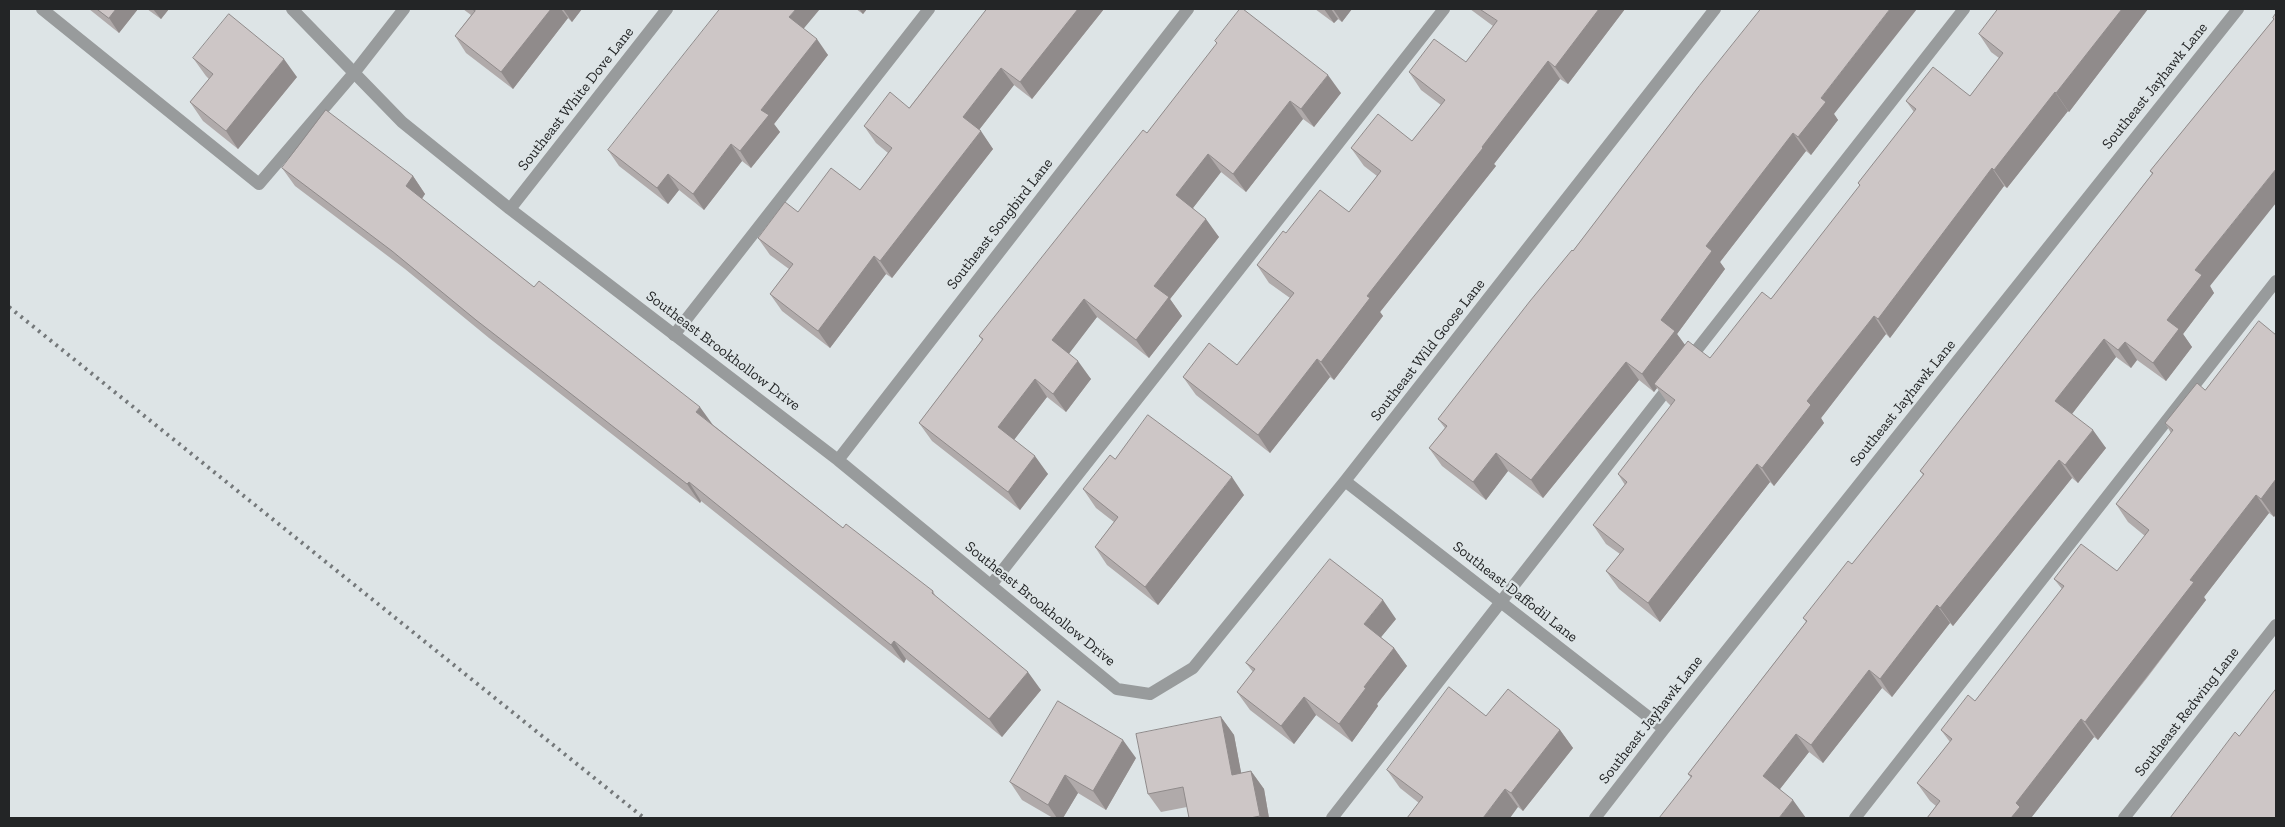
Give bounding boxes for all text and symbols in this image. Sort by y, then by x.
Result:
street label: Southeast Jayhawk Lane [2098,19,2212,153]
street label: Southeast White Dove Lane [514,24,638,174]
street label: Southeast Songbird Lane [943,155,1057,293]
street label: Southeast Wild Goose Lane [1367,275,1489,425]
street label: Southeast Brookhollow Drive [642,287,804,415]
street label: Southeast Jayhawk Lane [1846,336,1960,470]
street label: Southeast Brookhollow Drive [961,538,1119,670]
street label: Southeast Daffodil Lane [1449,538,1581,646]
street label: Southeast Redwing Lane [2131,644,2243,780]
street label: Southeast Jayhawk Lane [1595,652,1707,788]

